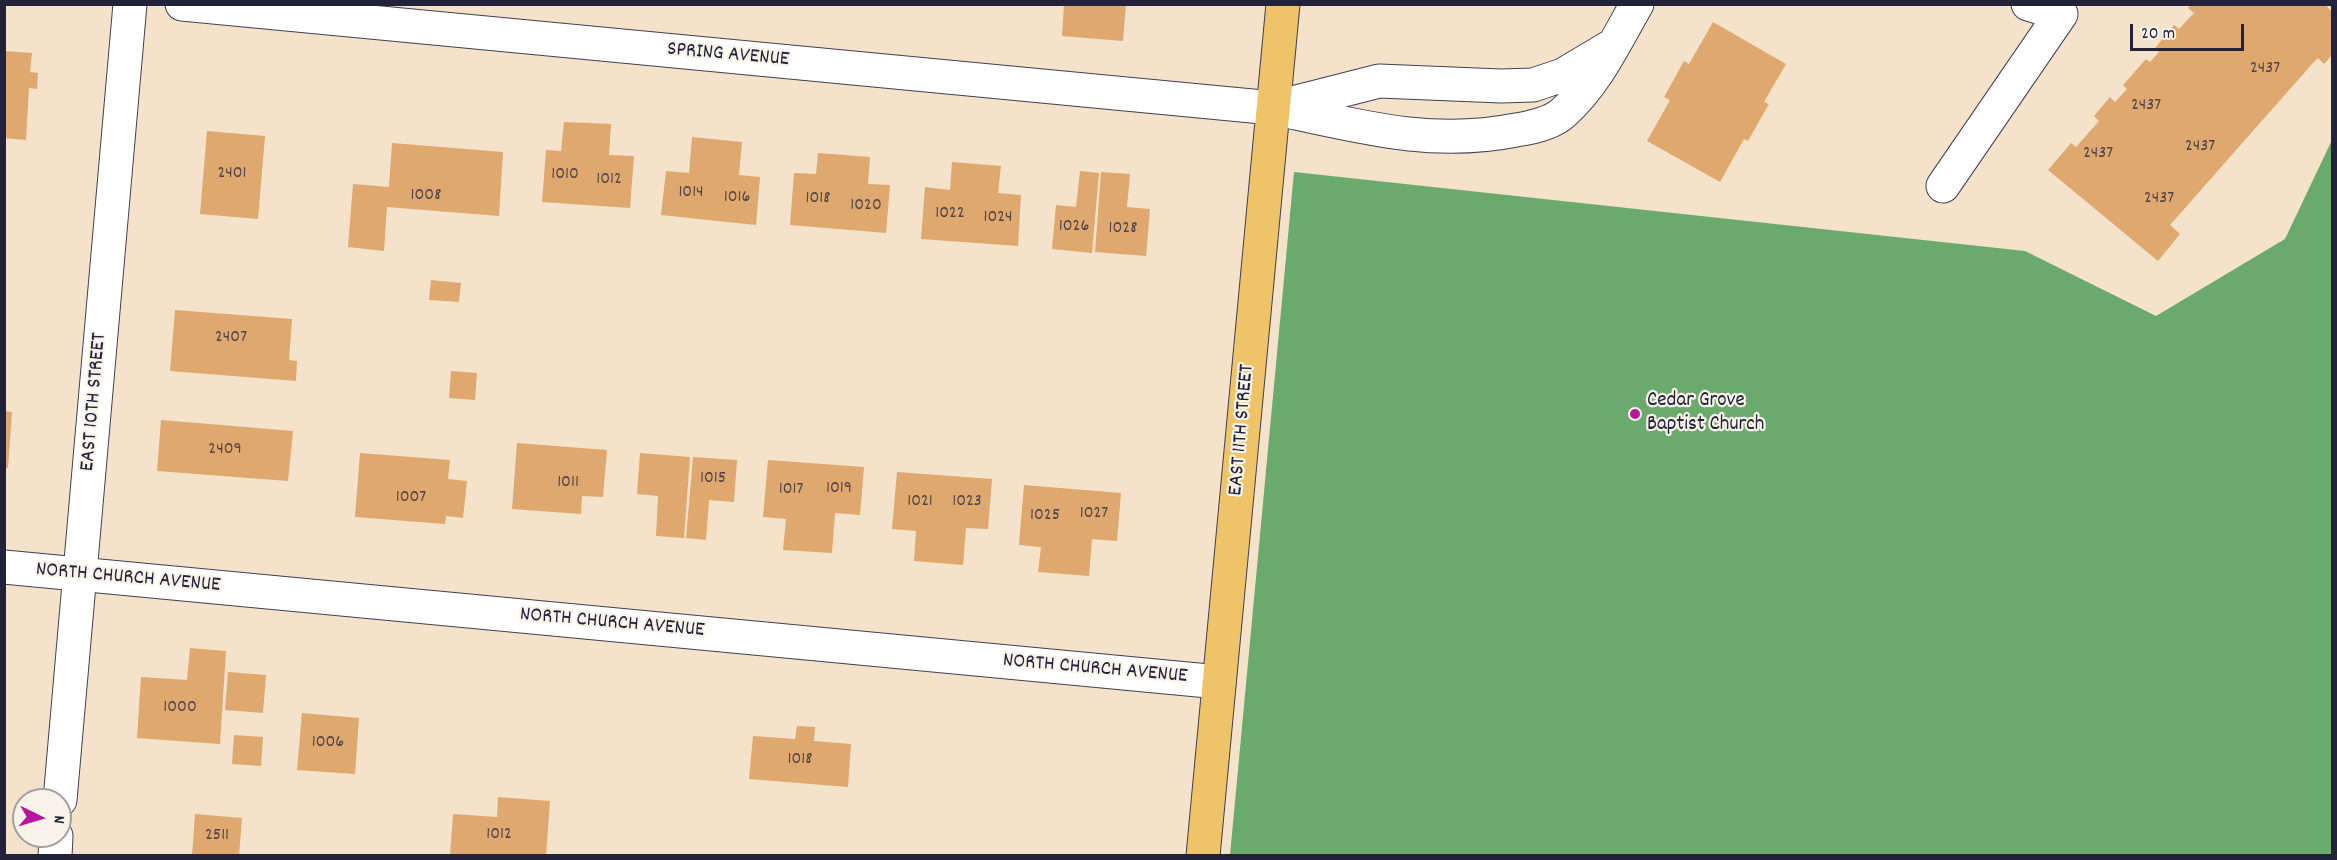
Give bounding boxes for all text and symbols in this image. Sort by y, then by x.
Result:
scale bar [2133,12,2247,50]
text: 20 m [2141,22,2175,47]
street label: SPRING AVENUE [666,38,790,74]
house number: 2437 [2250,59,2280,81]
house number: 2437 [2131,96,2161,118]
house number: 2437 [2185,137,2215,159]
house number: 2437 [2083,144,2113,166]
house number: 2401 [217,164,247,186]
house number: 1010 [551,165,579,187]
house number: 1012 [596,170,622,192]
house number: 1014 [678,183,704,205]
house number: 1008 [411,186,441,208]
house number: 1016 [724,188,750,210]
house number: 1018 [806,189,830,211]
house number: 2437 [2144,189,2174,211]
house number: 1020 [850,196,882,218]
house number: 1022 [935,204,965,226]
house number: 1024 [983,208,1013,230]
house number: 1026 [1059,217,1089,239]
house number: 1028 [1109,219,1137,241]
house number: 2407 [215,328,247,350]
street label: EAST 10TH STREET [76,332,114,472]
street label: EAST 11TH STREET [1225,363,1261,497]
place label: Cedar Grove Baptist Church [1647,389,1764,439]
marker: Cedar Grove Baptist Church [1628,407,1642,421]
house number: 2409 [208,440,242,462]
house number: 1015 [700,469,726,491]
house number: 1011 [557,473,579,495]
house number: 1019 [826,479,852,501]
house number: 1017 [779,480,803,502]
house number: 1007 [396,488,426,510]
house number: 1021 [907,492,933,514]
house number: 1023 [952,492,982,514]
house number: 1027 [1080,504,1108,526]
house number: 1025 [1030,506,1060,528]
street label: NORTH CHURCH AVENUE [35,558,221,600]
street label: NORTH CHURCH AVENUE [519,603,705,645]
street label: NORTH CHURCH AVENUE [1002,649,1188,691]
house number: 1000 [163,698,197,720]
house number: 1006 [312,733,344,755]
house number: 1018 [788,750,812,772]
north arrow [12,788,72,848]
text: N [47,814,70,824]
house number: 1012 [486,825,512,847]
house number: 2511 [205,826,229,848]

